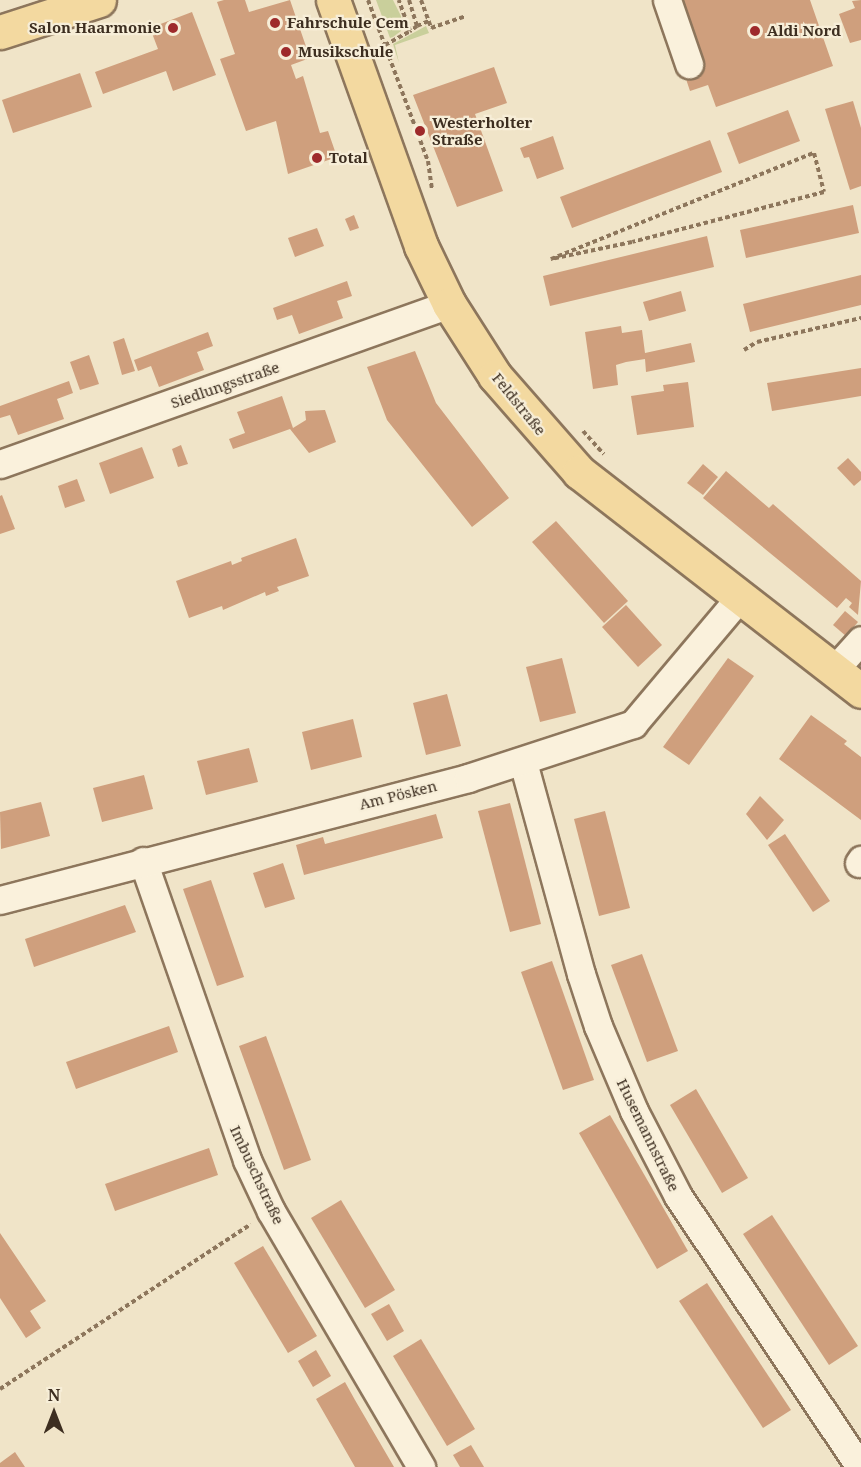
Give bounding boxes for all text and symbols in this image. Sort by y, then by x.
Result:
place label: Fahrschule Cem [287,14,409,32]
marker: Fahrschule Cem [268,16,282,30]
place label: Salon Haarmonie [29,19,161,37]
marker: Salon Haarmonie [166,21,180,35]
place label: Aldi Nord [767,22,841,40]
marker: Aldi Nord [748,24,762,38]
place label: Musikschule [298,43,393,61]
marker: Musikschule [279,45,293,59]
place label: Westerholter Straße [432,113,532,148]
marker: Westerholter Straße [413,124,427,138]
place label: Total [329,149,368,167]
marker: Total [310,151,324,165]
street label: Siedlungsstraße [168,358,282,412]
street label: Feldstraße [488,369,550,439]
street label: Am Pösken [357,777,439,813]
street label: Husemannstraße [613,1076,683,1194]
street label: Imbuschstraße [226,1123,288,1227]
north arrow [24,1383,84,1443]
text: N [48,1384,60,1406]

